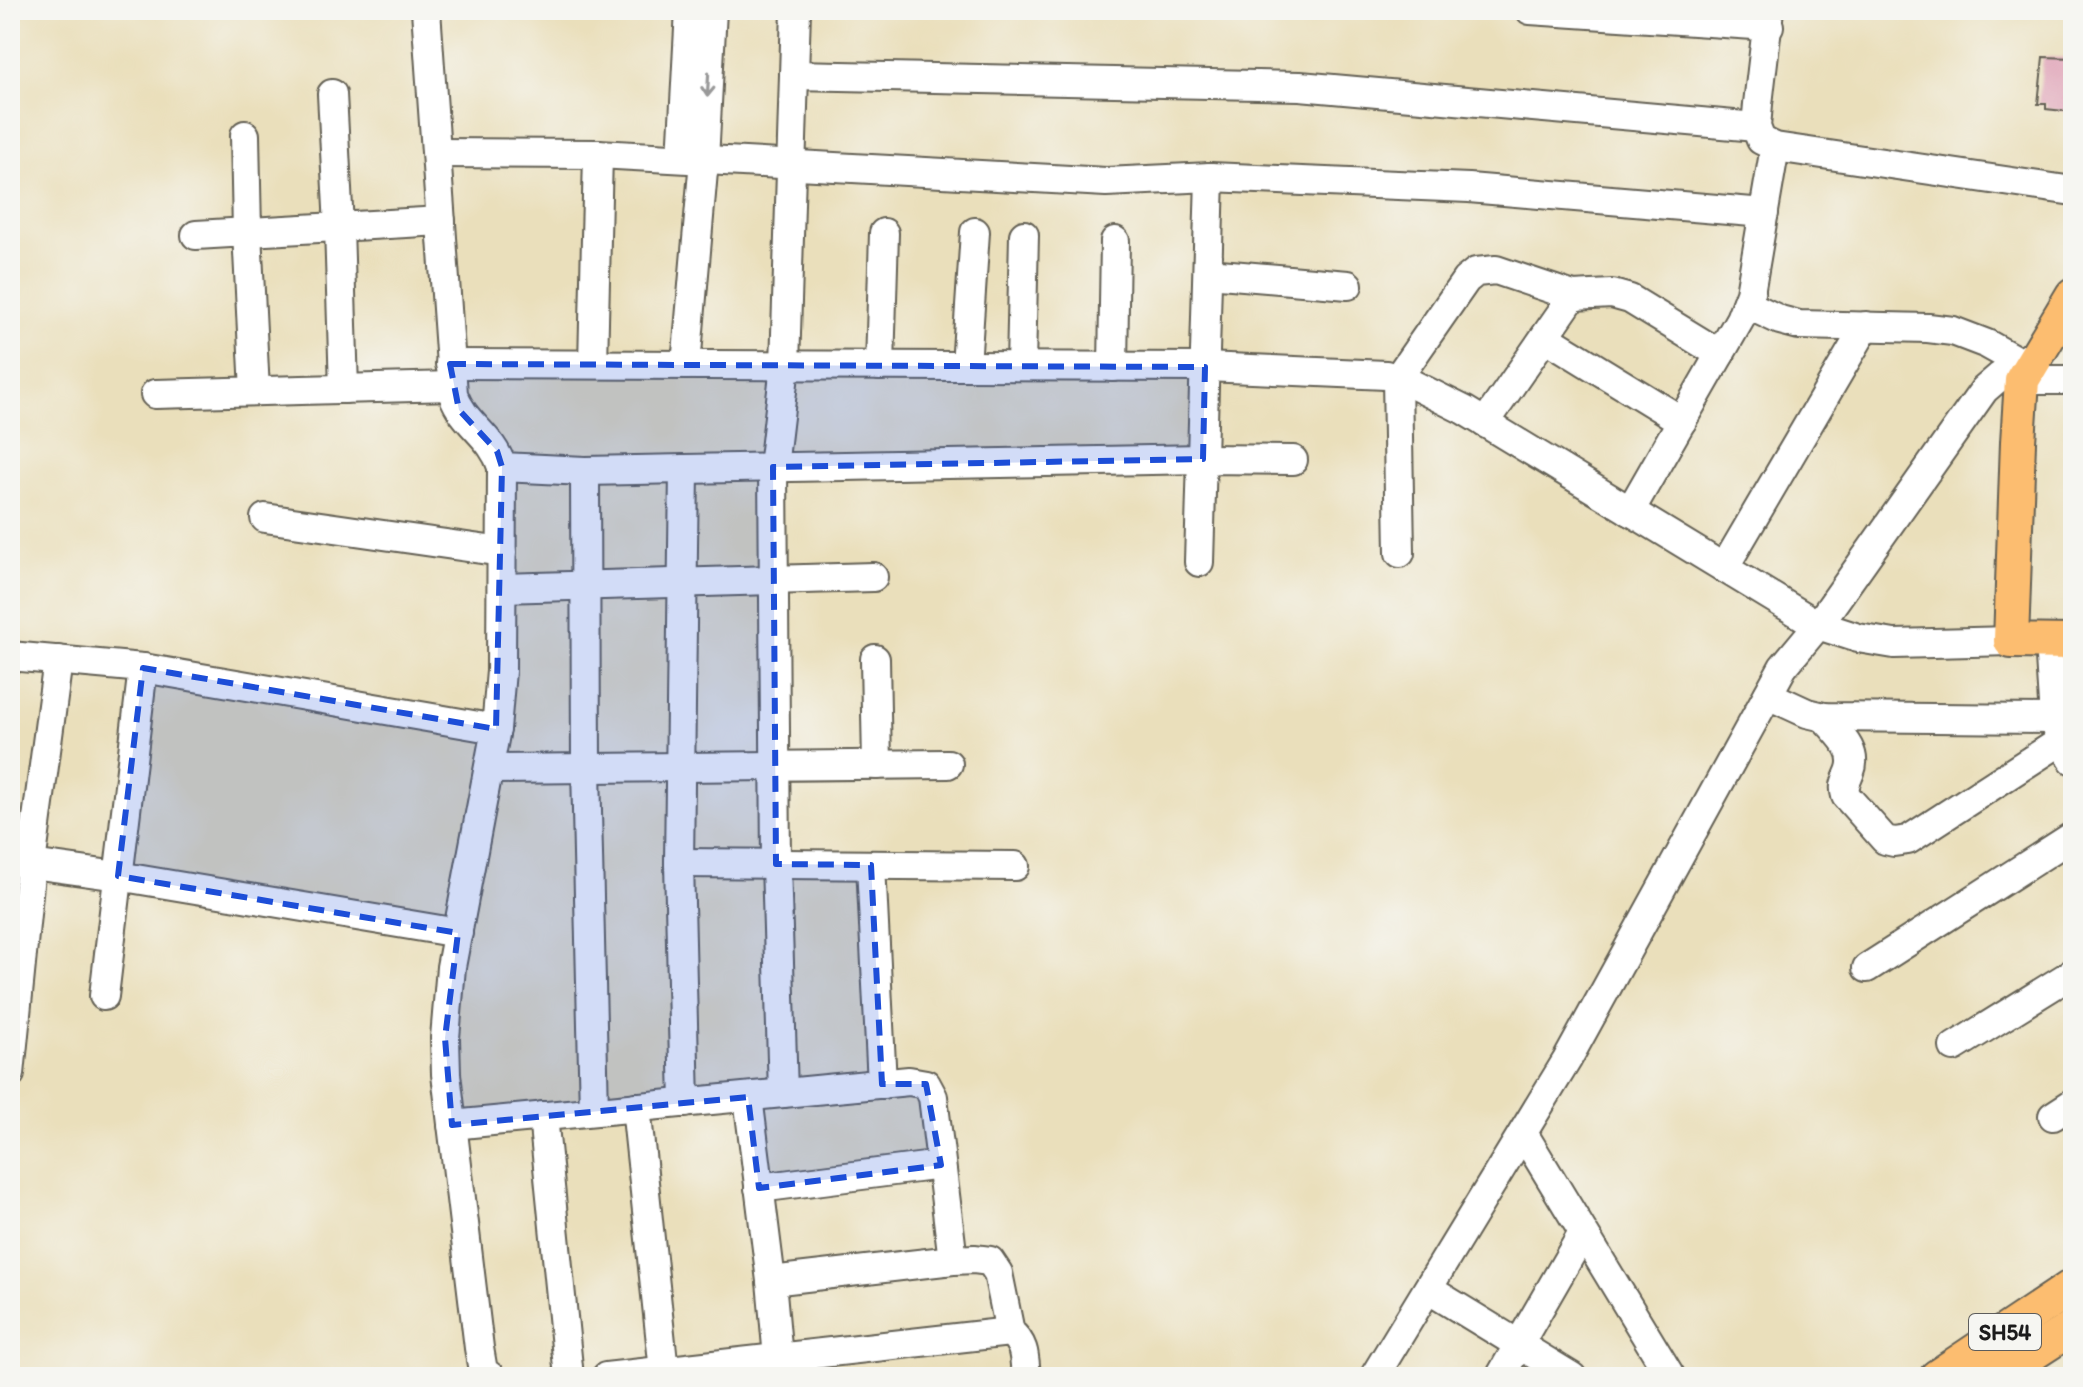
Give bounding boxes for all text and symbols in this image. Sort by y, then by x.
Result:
one-way arrow [700,71,715,98]
road number: SH54 [1969,1314,2041,1350]

